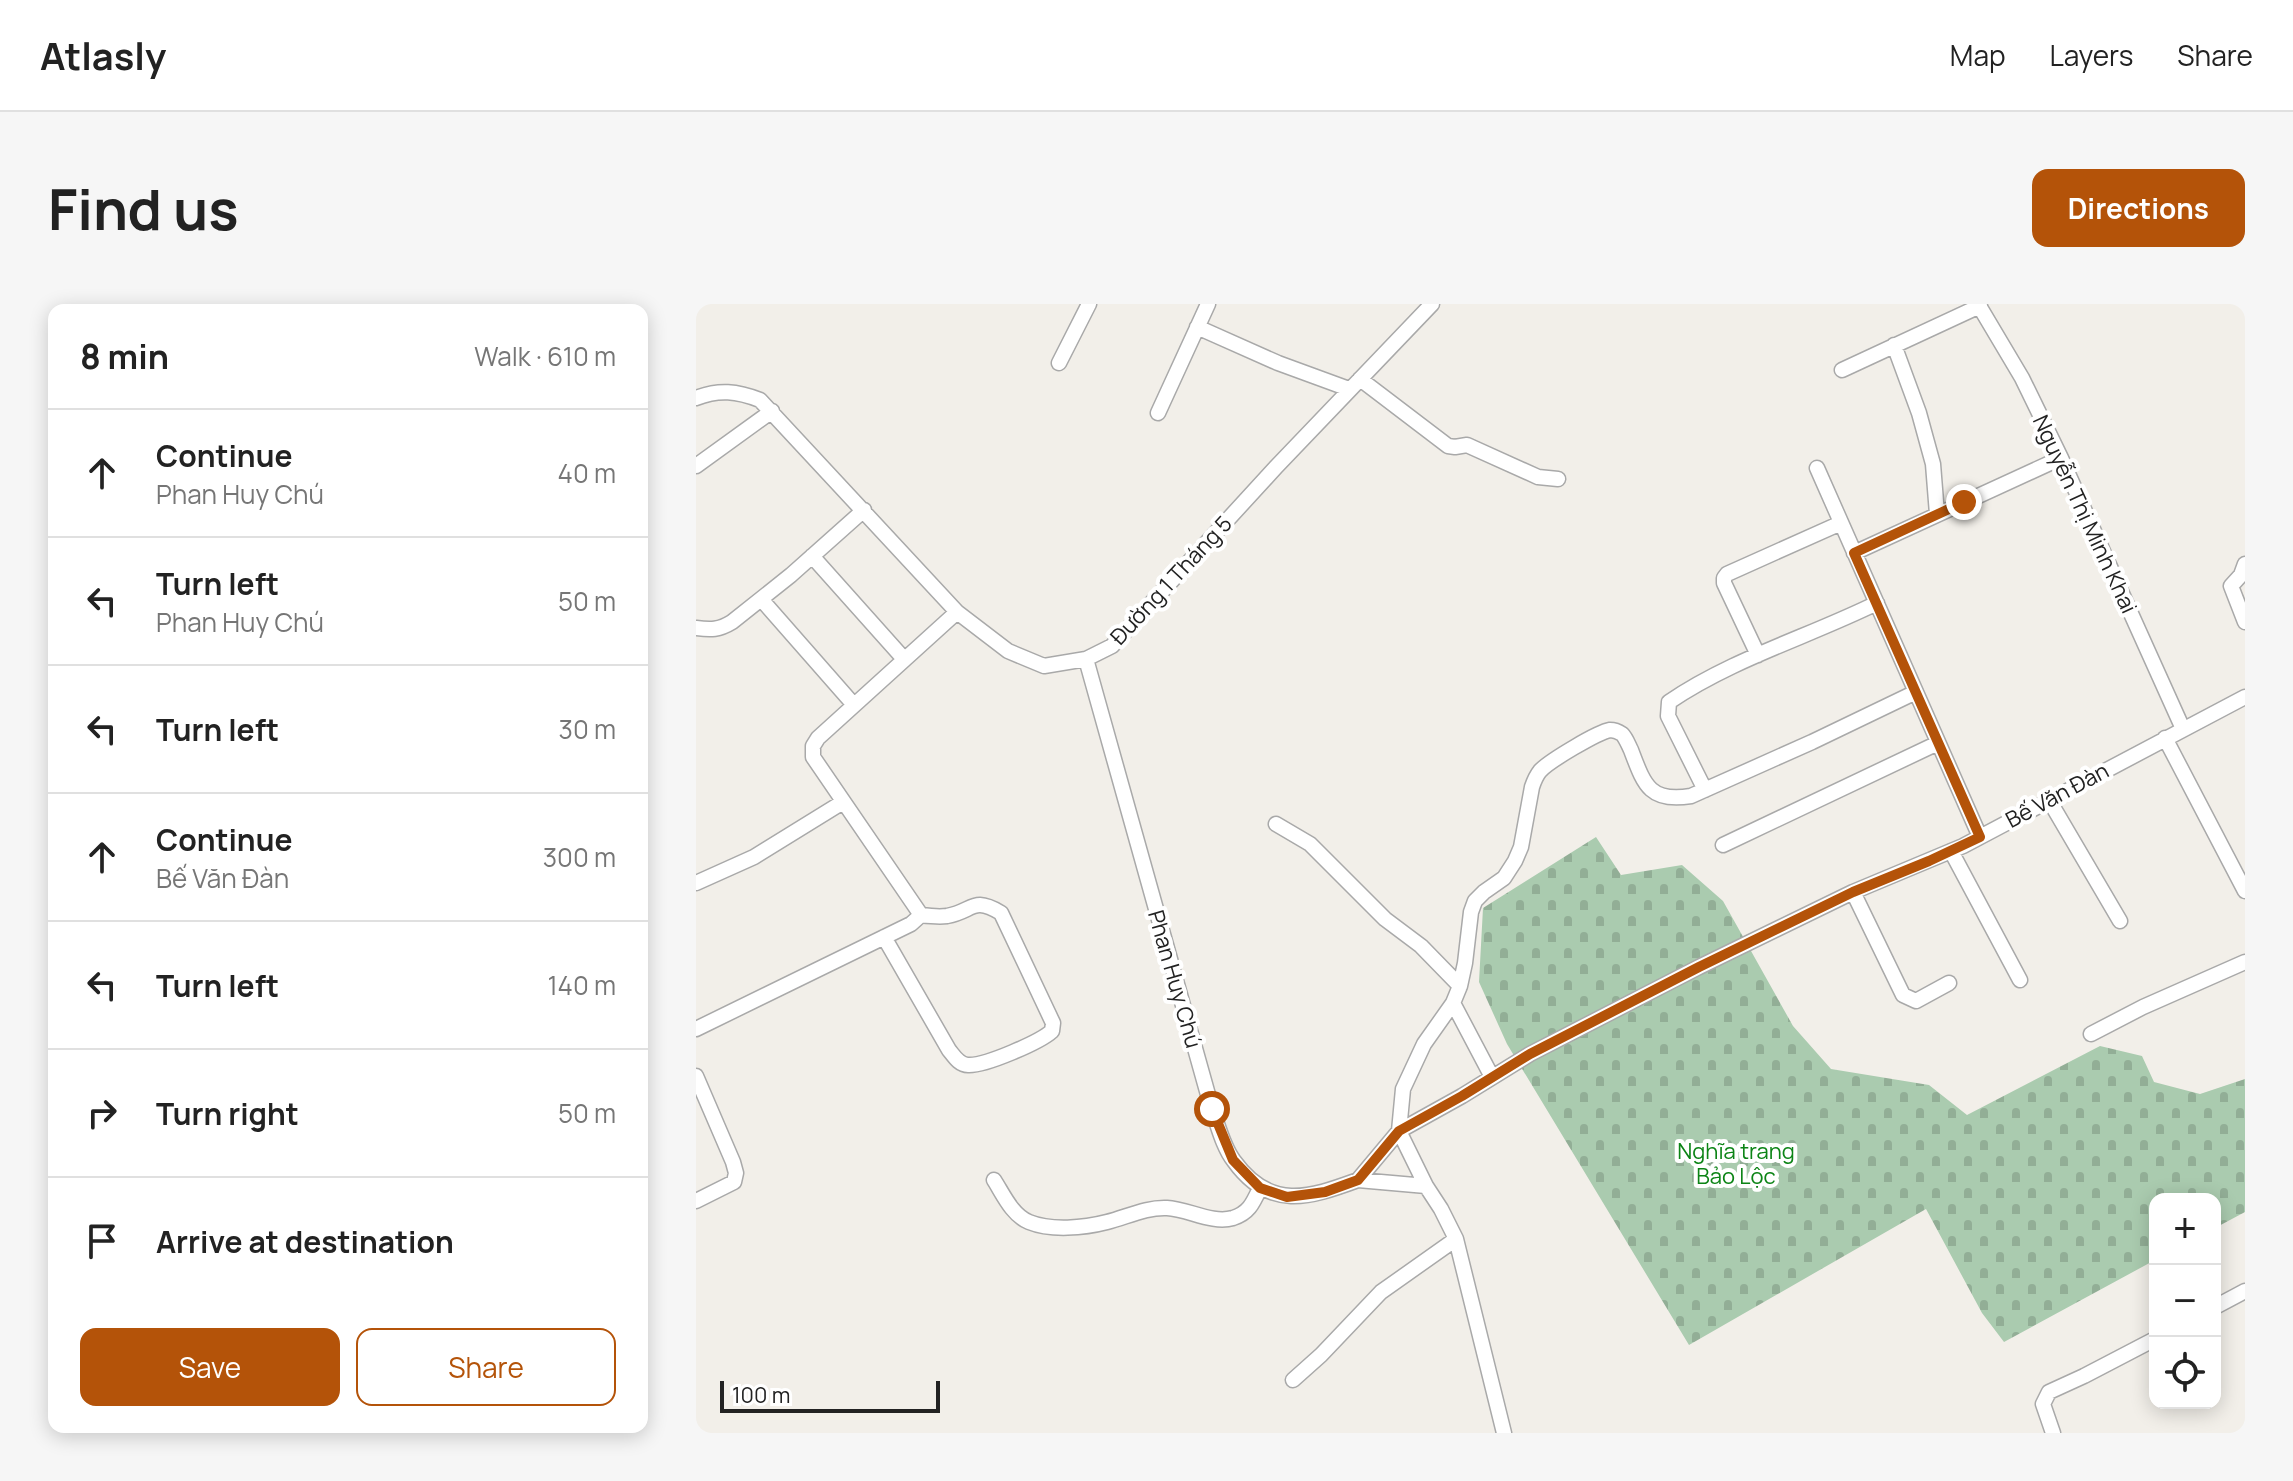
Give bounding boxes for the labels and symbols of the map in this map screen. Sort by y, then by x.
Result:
street label: Nguyễn Thị Minh Khai [2026,410,2144,618]
route end [1946,484,1982,520]
street label: Đường 1 Tháng 5 [1103,509,1239,651]
street label: Bế Văn Đàn [2000,755,2114,835]
street label: Phan Huy Chú [1141,907,1209,1051]
route start [1194,1091,1230,1127]
park label: Nghĩa trang Bảo Lộc [1677,1136,1795,1191]
scale bar [720,1377,940,1413]

